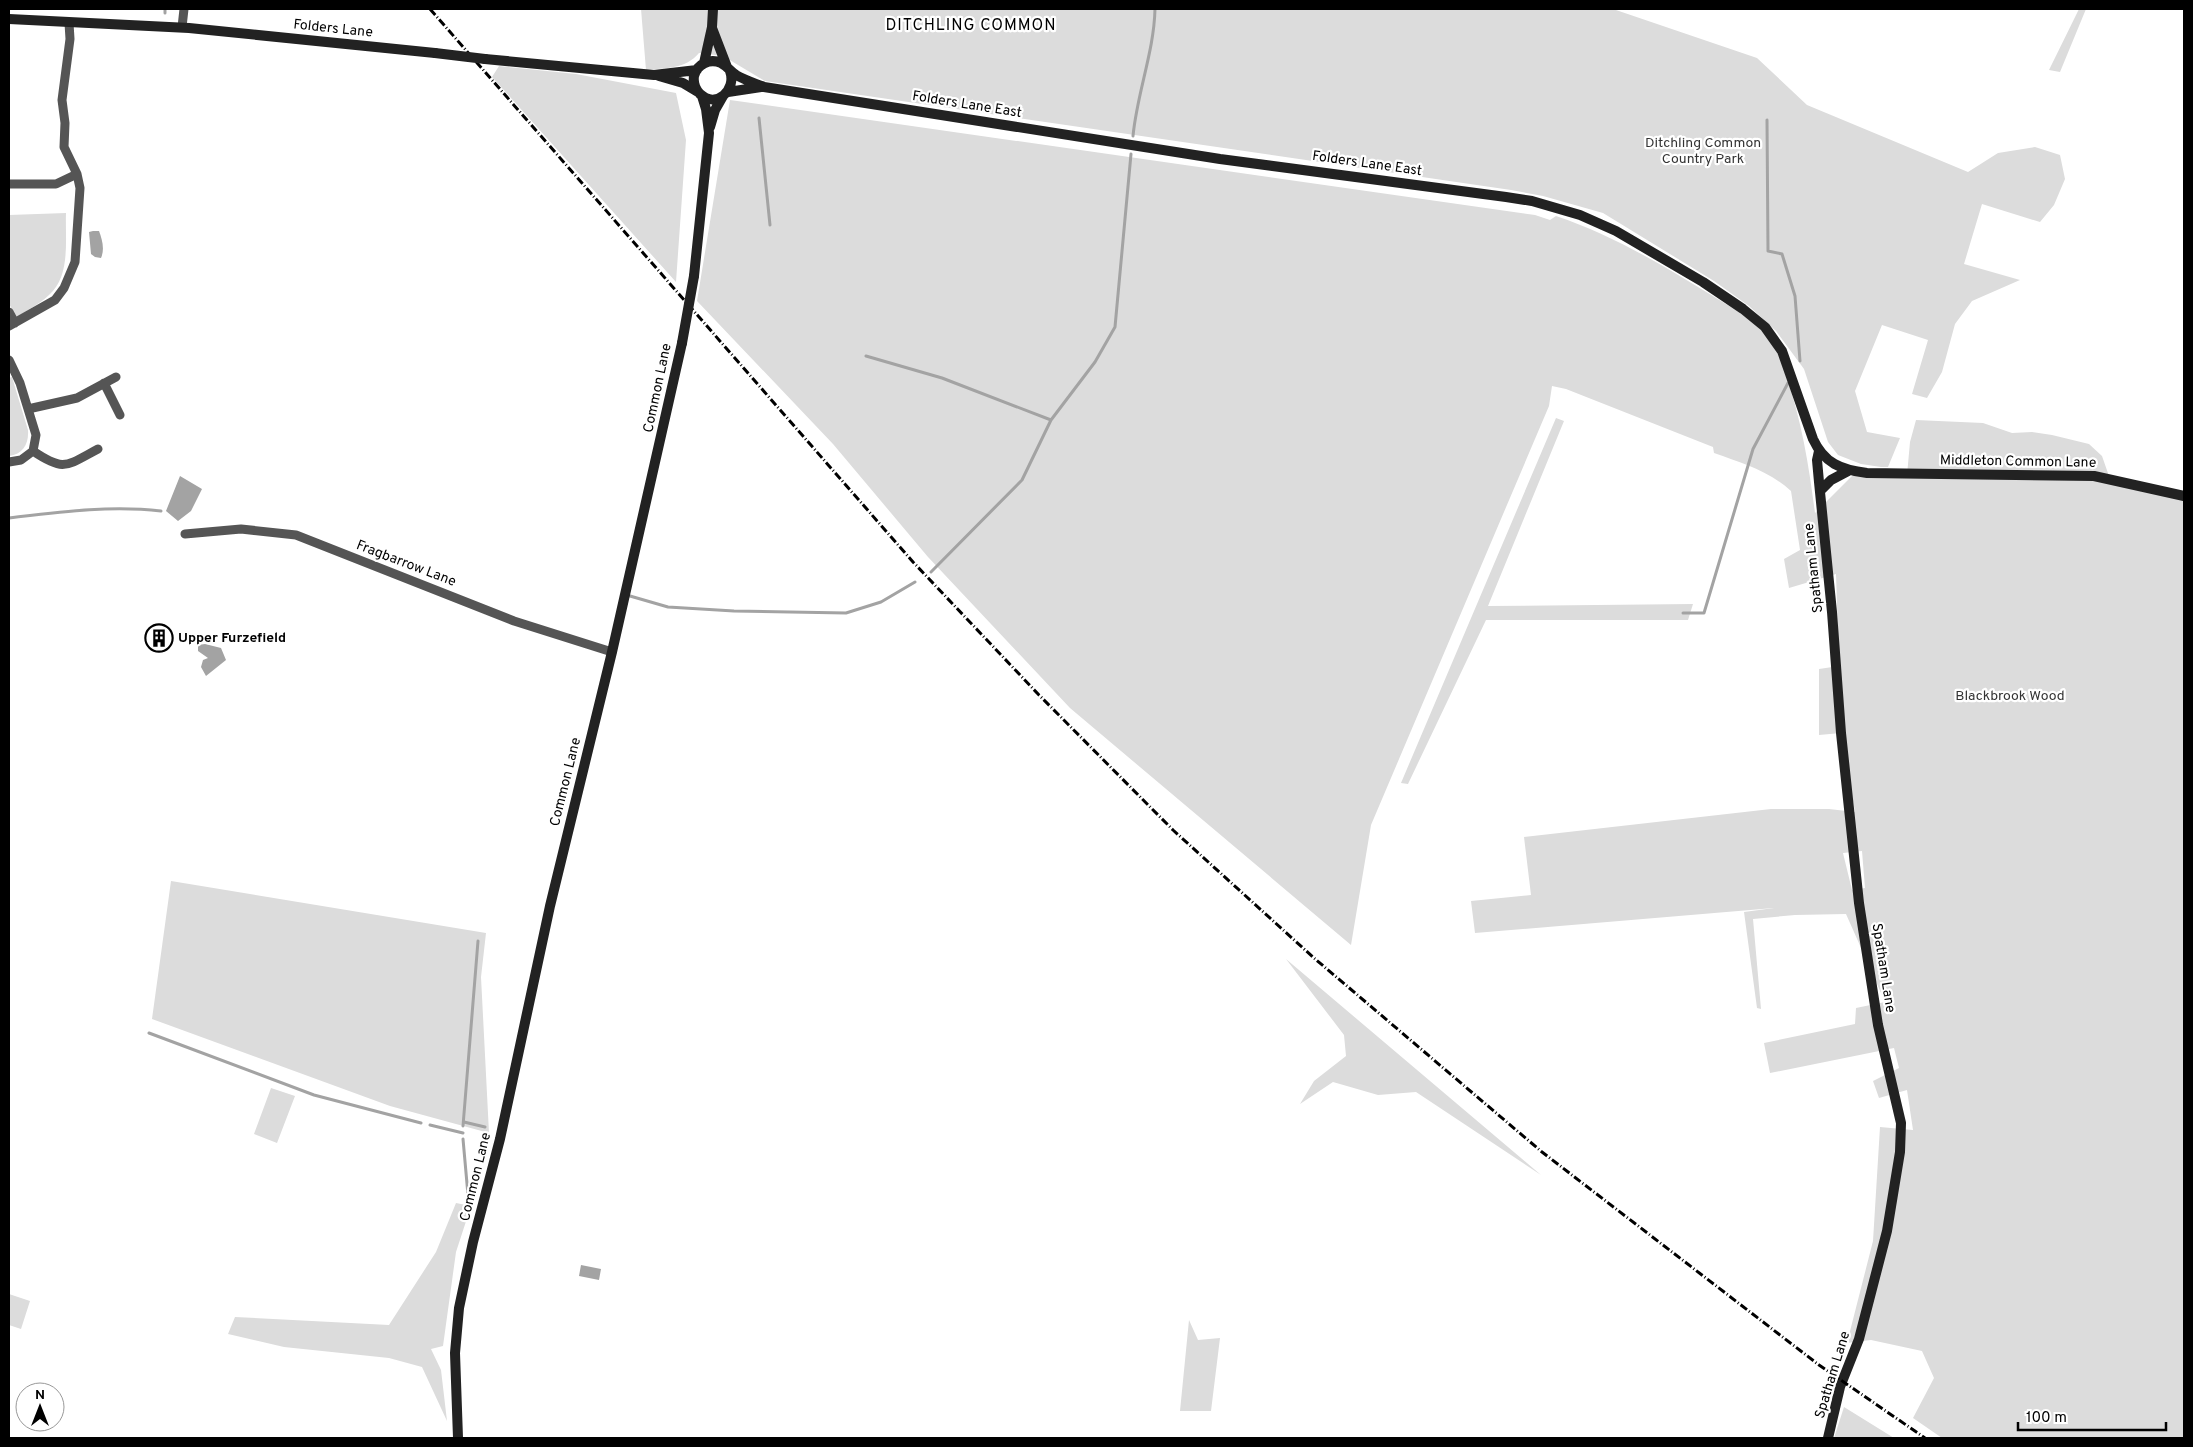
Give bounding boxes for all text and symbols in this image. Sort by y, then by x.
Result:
street label: Folders Lane [292,16,374,42]
district label: DITCHLING COMMON [885,16,1057,36]
street label: Folders Lane East [911,88,1023,122]
park label: Ditchling Common Country Park [1645,135,1761,168]
street label: Folders Lane East [1311,148,1423,180]
street label: Common Lane [640,342,676,434]
street label: Middleton Common Lane [1940,452,2096,472]
street label: Spatham Lane [1801,522,1827,614]
street label: Fragbarrow Lane [354,537,458,591]
building icon: Upper Furzefield [144,623,174,653]
place label: Upper Furzefield [178,630,286,647]
park label: Blackbrook Wood [1955,688,2065,705]
street label: Common Lane [547,736,585,828]
street label: Spatham Lane [1868,922,1898,1014]
street label: Common Lane [457,1131,495,1223]
street label: Spatham Lane [1812,1329,1854,1421]
north arrow [15,1382,65,1432]
text: N [35,1387,45,1404]
scale bar [2018,1400,2166,1432]
text: 100 m [2026,1409,2067,1428]

